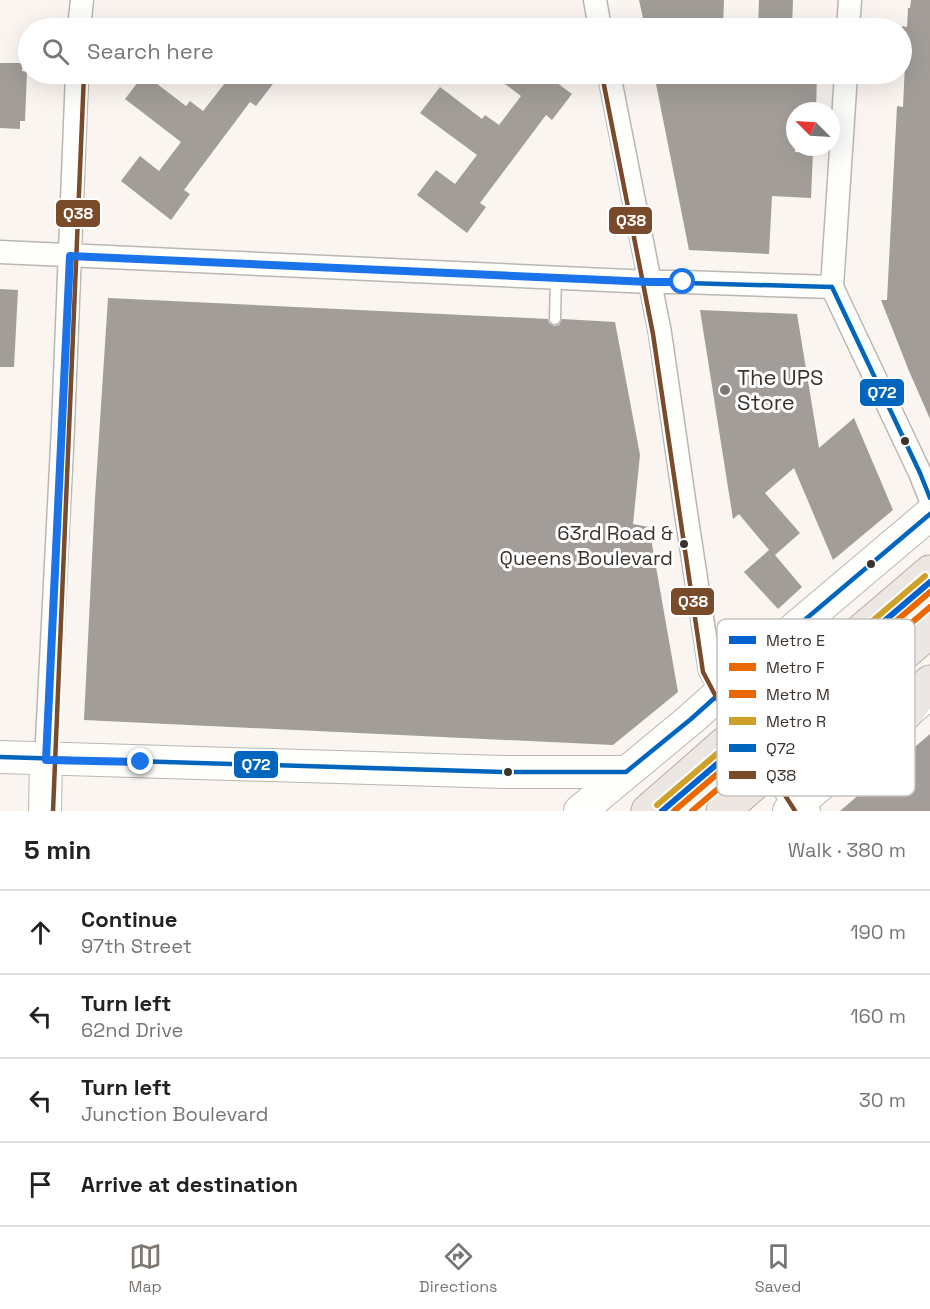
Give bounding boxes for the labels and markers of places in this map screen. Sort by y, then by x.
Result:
place label: The UPS Store [737,363,823,416]
marker: The UPS Store [718,383,732,397]
unlabelled marker [899,435,911,447]
place label: 63rd Road & Queens Boulevard [500,520,673,571]
marker: 63rd Road & Queens Boulevard [678,538,690,550]
unlabelled marker [865,558,877,570]
unlabelled marker [502,766,514,778]

